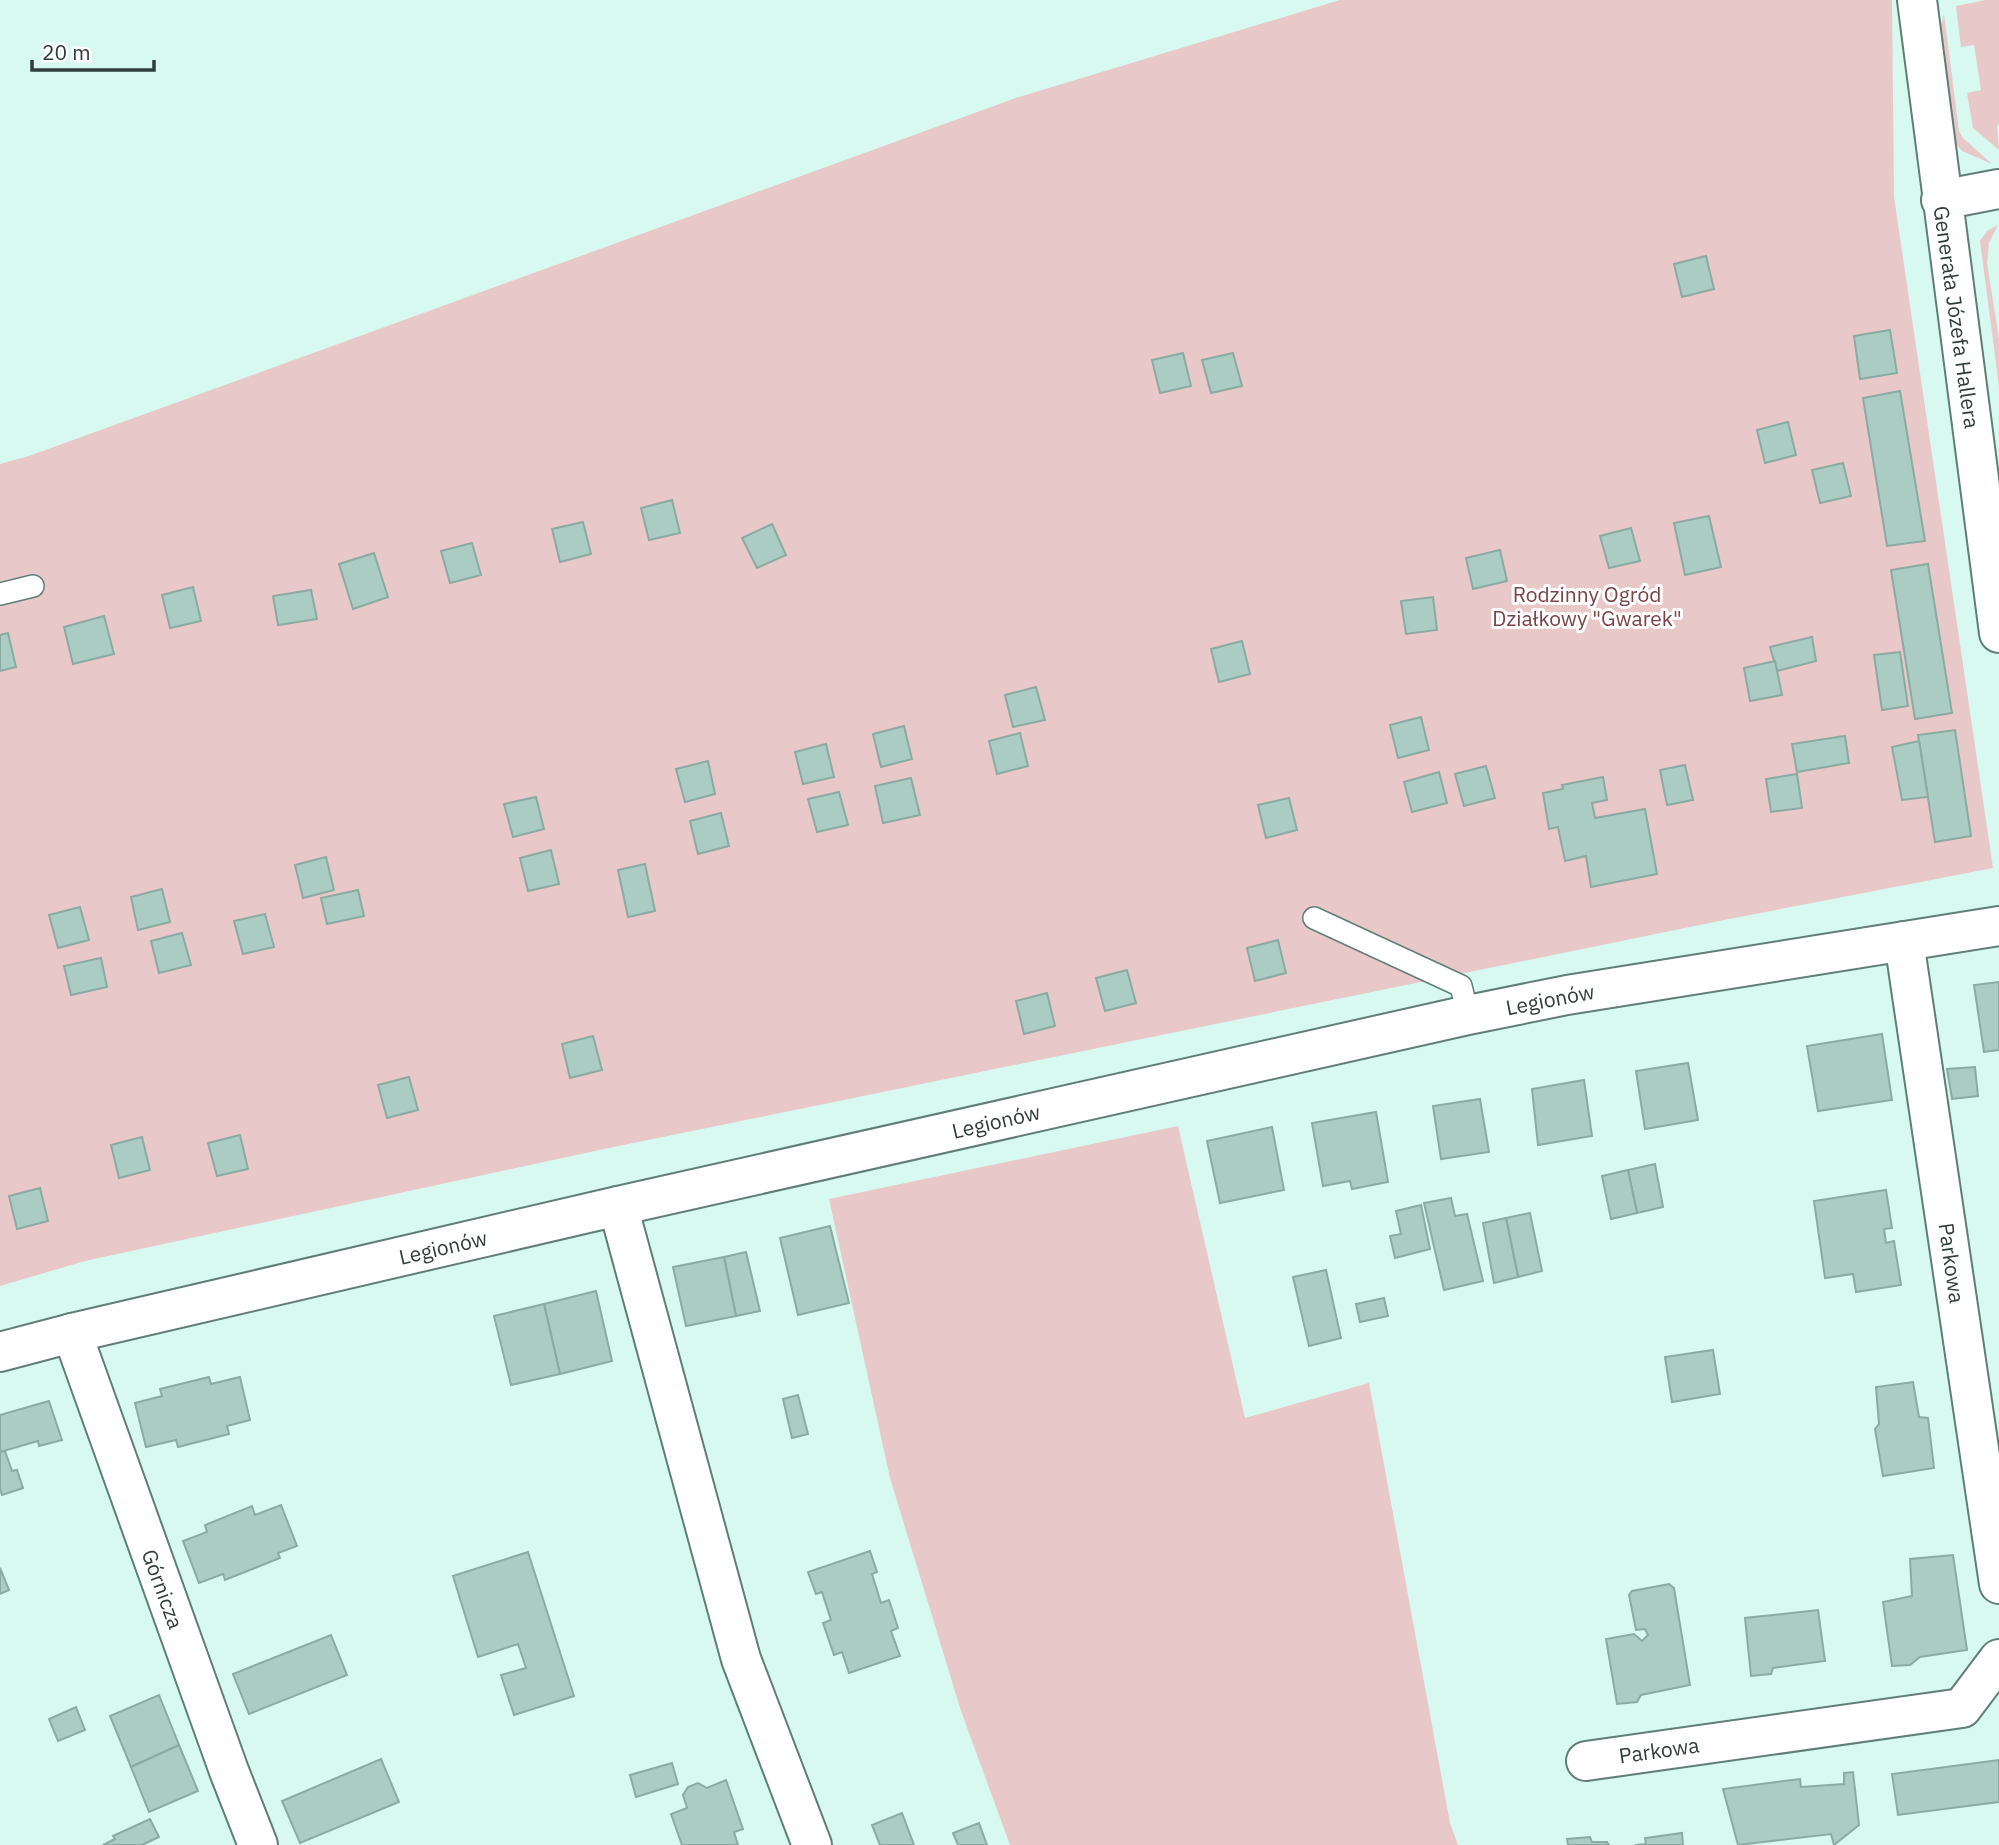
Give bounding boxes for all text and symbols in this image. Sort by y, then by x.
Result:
scale bar [32,28,154,72]
text: 20 m [42,38,91,66]
street label: Generała Józefa Hallera [1928,204,1986,430]
park label: Rodzinny Ogród Działkowy "Gwarek" [1492,580,1682,632]
street label: Legionów [1503,977,1597,1021]
street label: Legionów [949,1097,1043,1145]
street label: Parkowa [1933,1221,1971,1305]
street label: Legionów [396,1223,490,1271]
street label: Górnicza [136,1545,190,1633]
street label: Parkowa [1617,1731,1701,1769]

